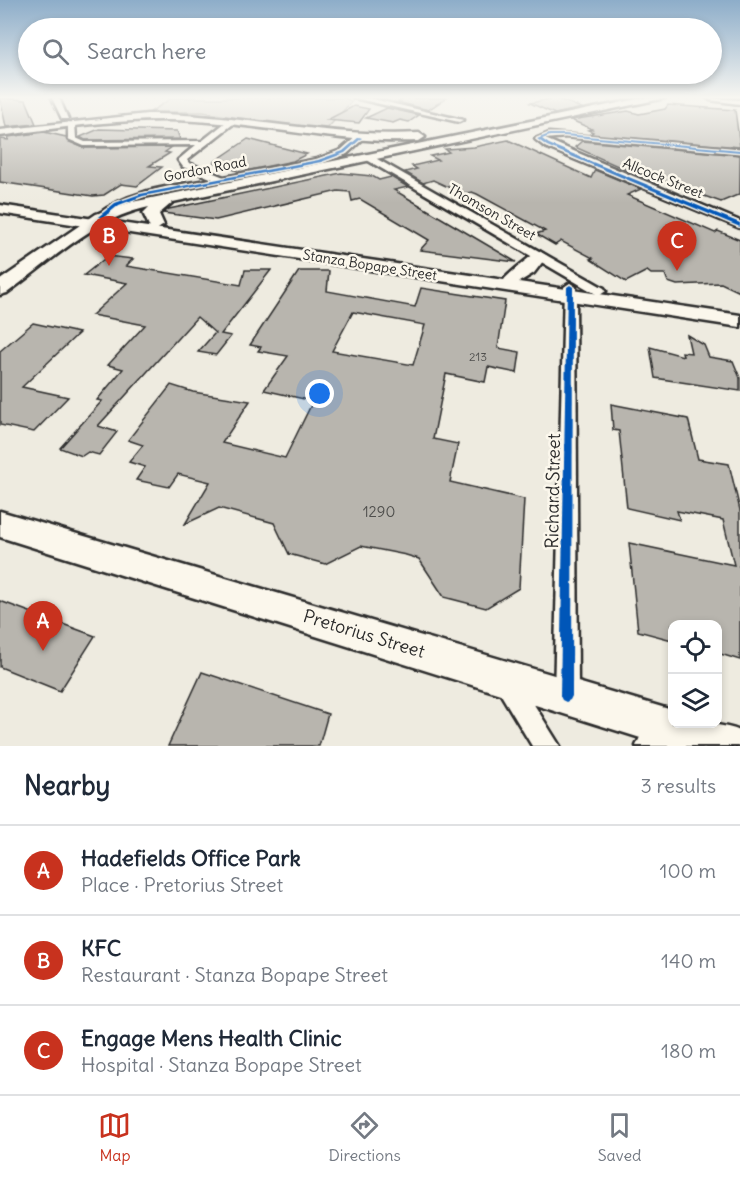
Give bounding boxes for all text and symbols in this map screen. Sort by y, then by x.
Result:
search box [18,18,722,84]
icon: search [39,35,72,68]
text: Search here [87,37,206,65]
street label: Gordon Road [162,152,248,186]
street label: Allcock Street [620,154,706,202]
street label: Thomson Street [445,180,539,245]
pin: B [90,216,128,266]
pin: C [658,222,696,271]
street label: Stanza Bopape Street [302,246,439,285]
house number: 213 [469,349,487,364]
your location [305,379,334,408]
street label: Richard Street [540,433,565,549]
house number: 1290 [363,502,395,521]
pin: A [24,602,63,651]
street label: Pretorius Street [301,604,428,663]
map controls [668,620,722,728]
button: locate [668,620,722,674]
button: layers [668,674,722,728]
text: Nearby [24,769,110,802]
text: 3 results [640,773,716,798]
text: Hadefields Office Park [81,844,301,872]
text: A [37,858,50,883]
text: 100 m [659,858,716,883]
text: Place · Pretorius Street [81,872,283,897]
text: KFC [81,934,121,962]
text: B [37,948,50,973]
text: 140 m [661,948,716,973]
text: Restaurant · Stanza Bopape Street [81,962,388,987]
text: Engage Mens Health Clinic [81,1024,342,1052]
text: C [37,1038,50,1063]
text: 180 m [661,1038,716,1063]
text: Hospital · Stanza Bopape Street [81,1052,362,1077]
tab: Map [98,1109,131,1165]
tab: Directions [328,1109,401,1165]
tab: Saved [598,1109,642,1165]

